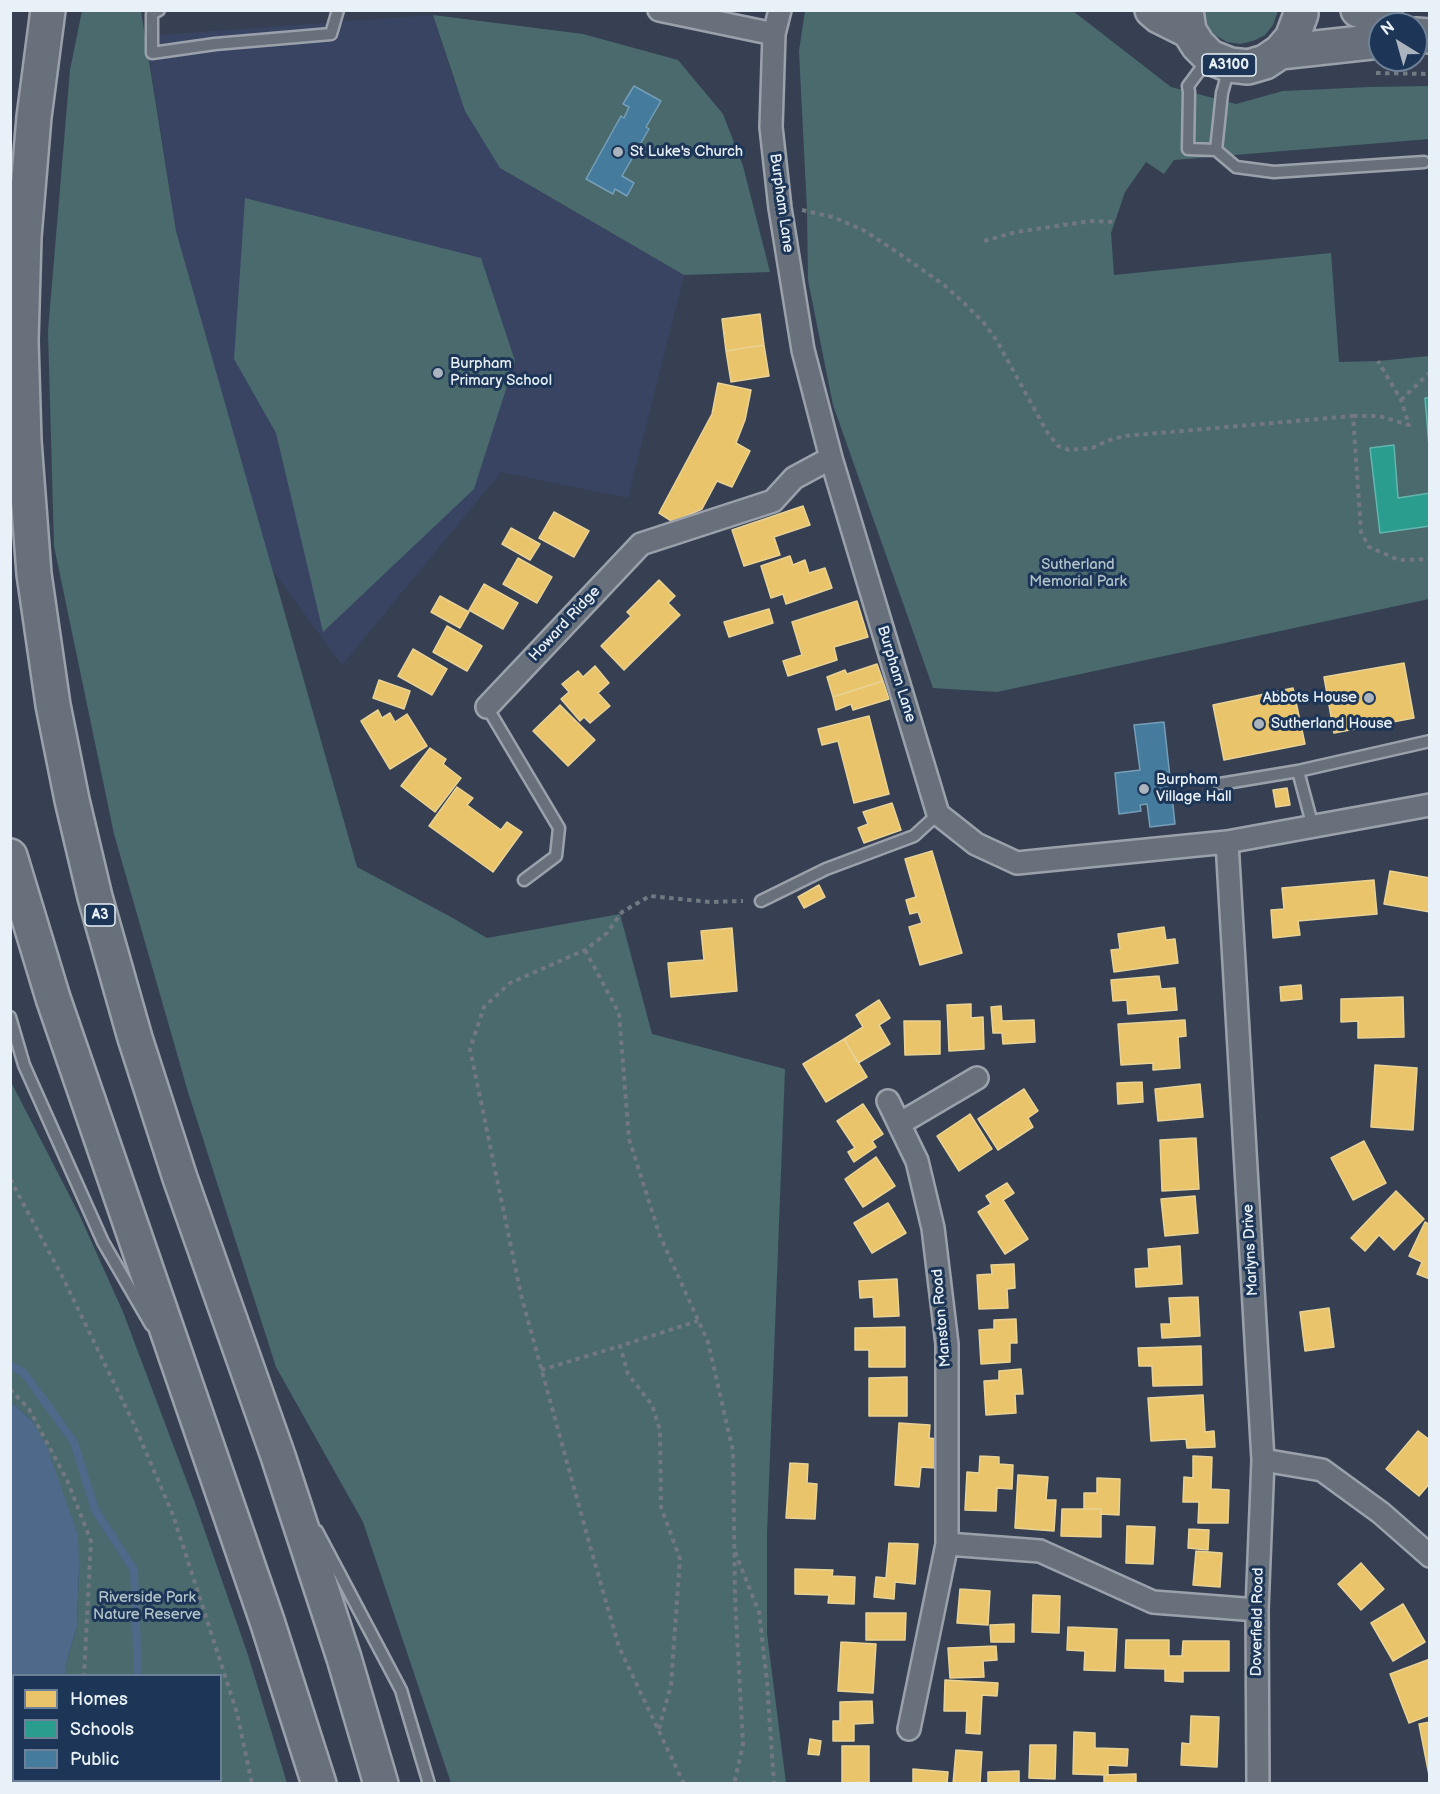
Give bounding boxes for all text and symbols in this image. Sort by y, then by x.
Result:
north arrow [1368,12,1428,72]
text: N [1378,18,1399,40]
road number: A3100 [1202,54,1256,76]
place label: St Luke's Church [630,143,743,161]
marker: St Luke's Church [611,145,625,159]
street label: Burpham Lane [765,152,797,254]
place label: Burpham Primary School [450,355,552,390]
marker: Burpham Primary School [431,366,445,380]
park label: Sutherland Memorial Park [1029,556,1127,591]
street label: Howard Ridge [526,583,604,665]
street label: Burpham Lane [873,624,919,724]
place label: Abbots House [1263,689,1357,707]
marker: Abbots House [1362,691,1376,705]
place label: Sutherland House [1271,715,1392,733]
marker: Sutherland House [1252,717,1266,731]
place label: Burpham Village Hall [1156,771,1232,806]
marker: Burpham Village Hall [1137,782,1151,796]
road number: A3 [85,904,115,926]
street label: Marlyns Drive [1240,1204,1262,1296]
street label: Manston Road [929,1268,955,1368]
street label: Doverfield Road [1248,1567,1268,1677]
park label: Riverside Park Nature Reserve [93,1589,201,1624]
legend [12,1674,222,1782]
text: Homes [70,1689,128,1710]
text: Schools [70,1719,134,1740]
text: Public [70,1749,119,1770]

